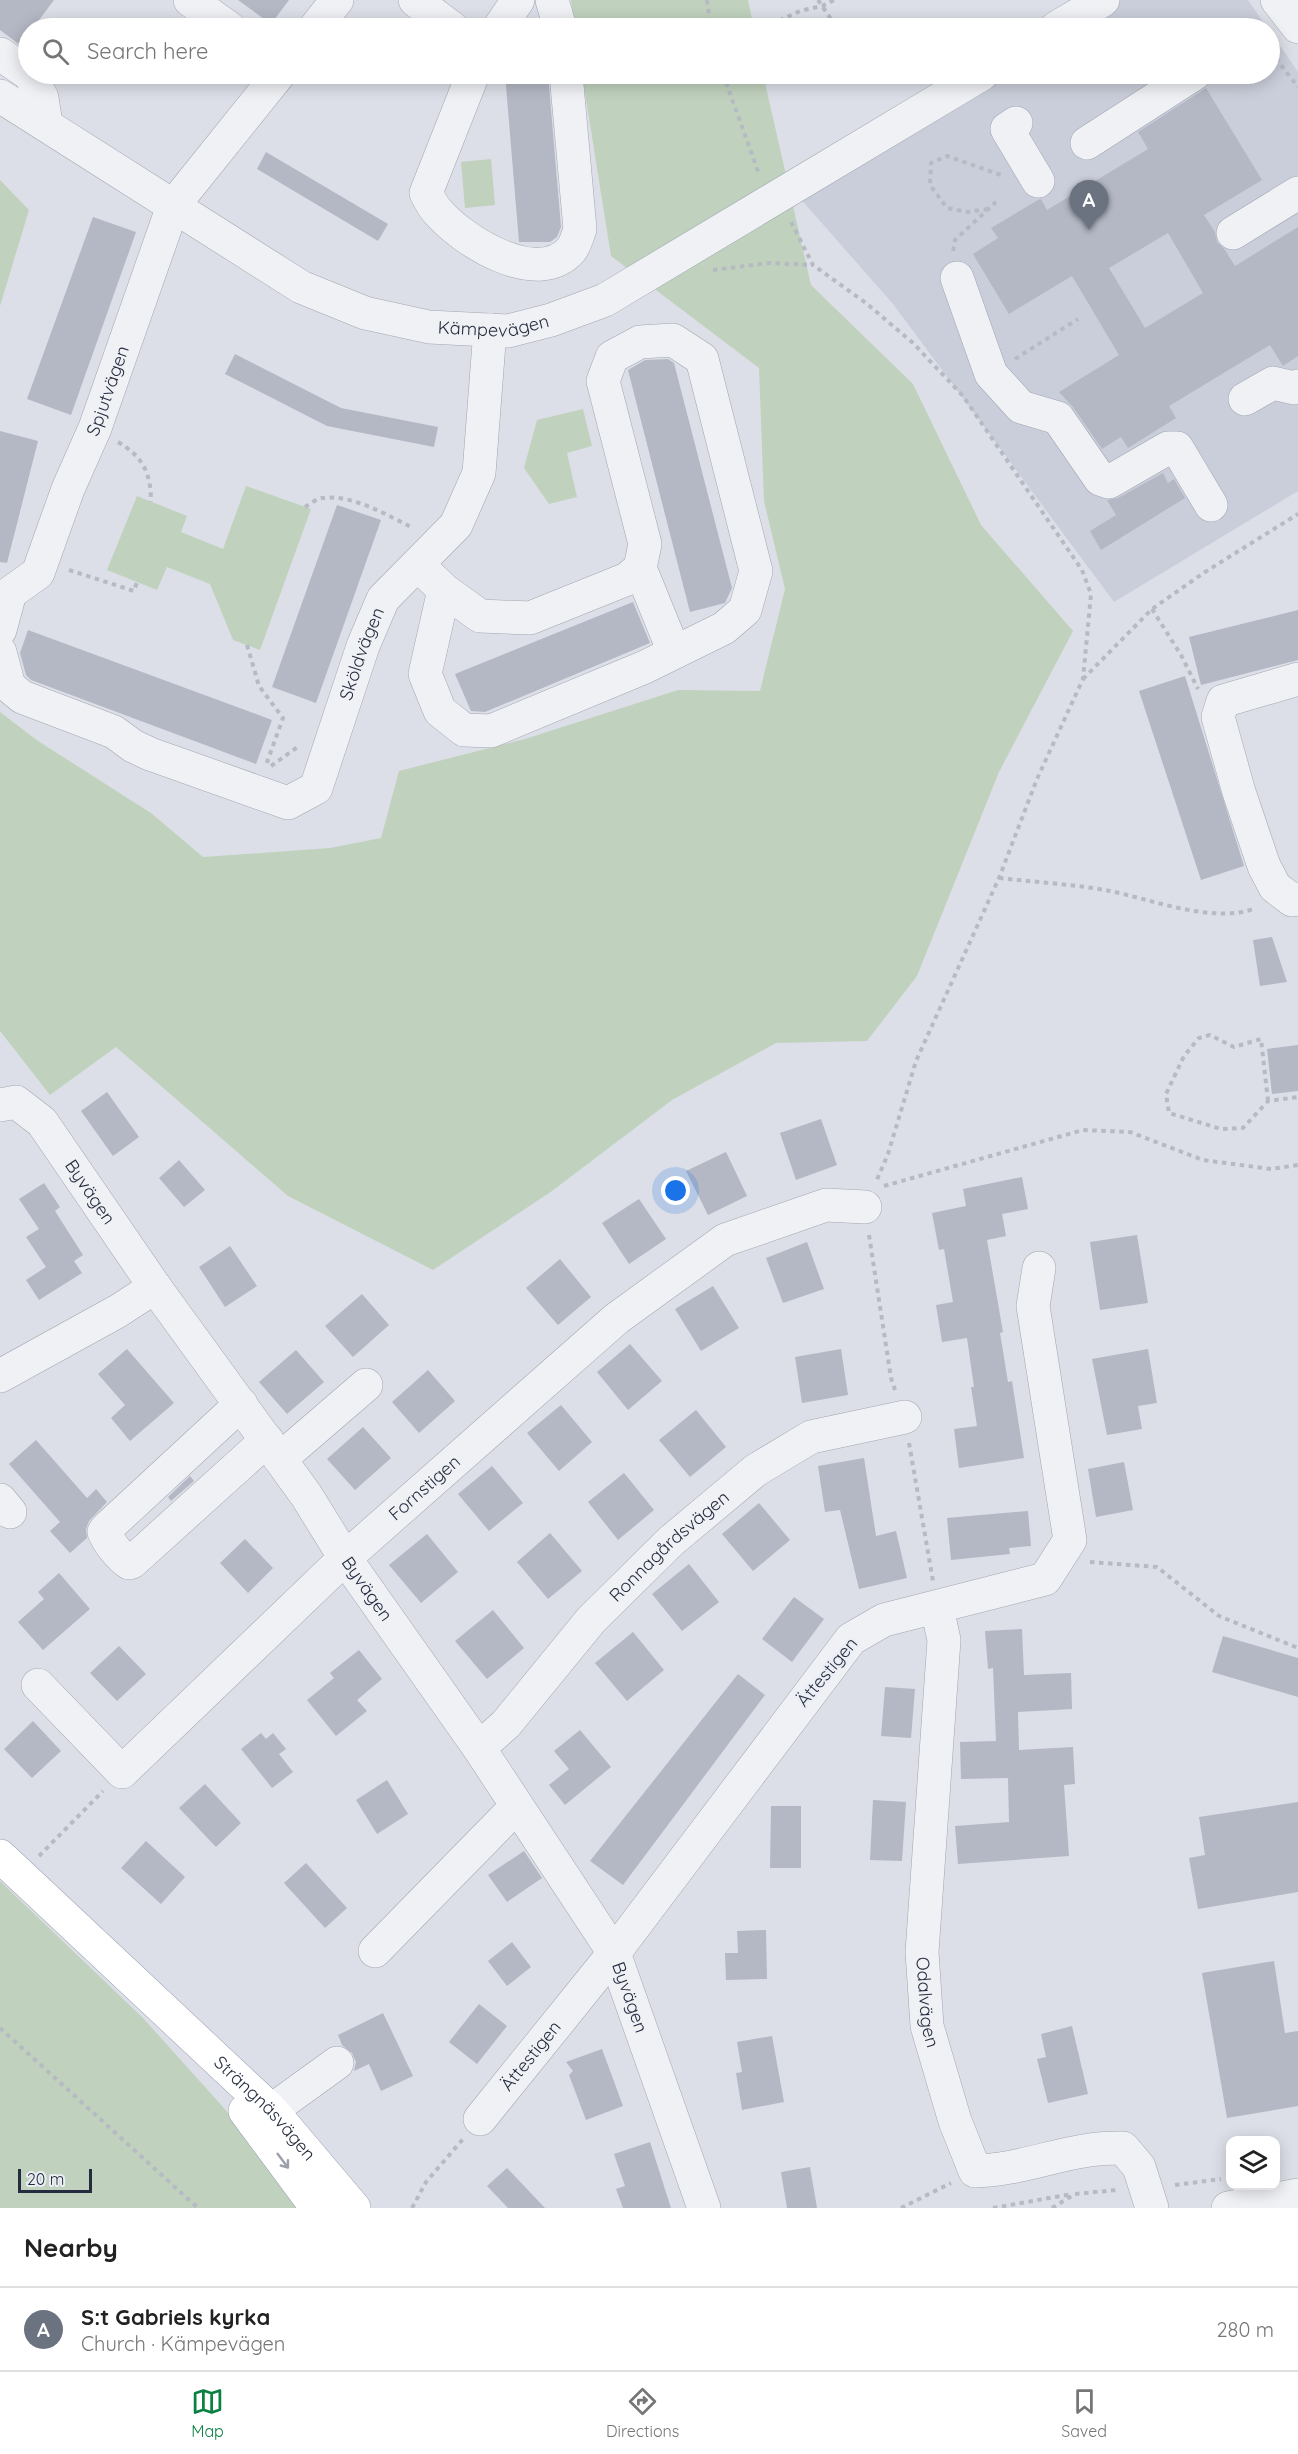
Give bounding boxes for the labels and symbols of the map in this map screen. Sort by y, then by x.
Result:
pin: A [1070,180,1108,230]
street label: Kämpevägen [437,309,551,342]
street label: Spjutvägen [81,342,134,440]
street label: Sköldvägen [334,604,389,703]
street label: Byvägen [60,1155,121,1229]
your location [661,1176,690,1205]
street label: Fornstigen [384,1450,465,1525]
street label: Ronnagårdsvägen [604,1485,734,1607]
street label: Byvägen [337,1552,398,1625]
street label: Ättestigen [791,1632,862,1711]
street label: Odalvägen [911,1956,945,2050]
street label: Byvägen [607,1958,653,2036]
street label: Ättestigen [495,2016,566,2095]
street label: Strängnäsvägen [209,2051,321,2165]
one-way arrow [276,2153,289,2169]
scale bar [18,2166,92,2194]

